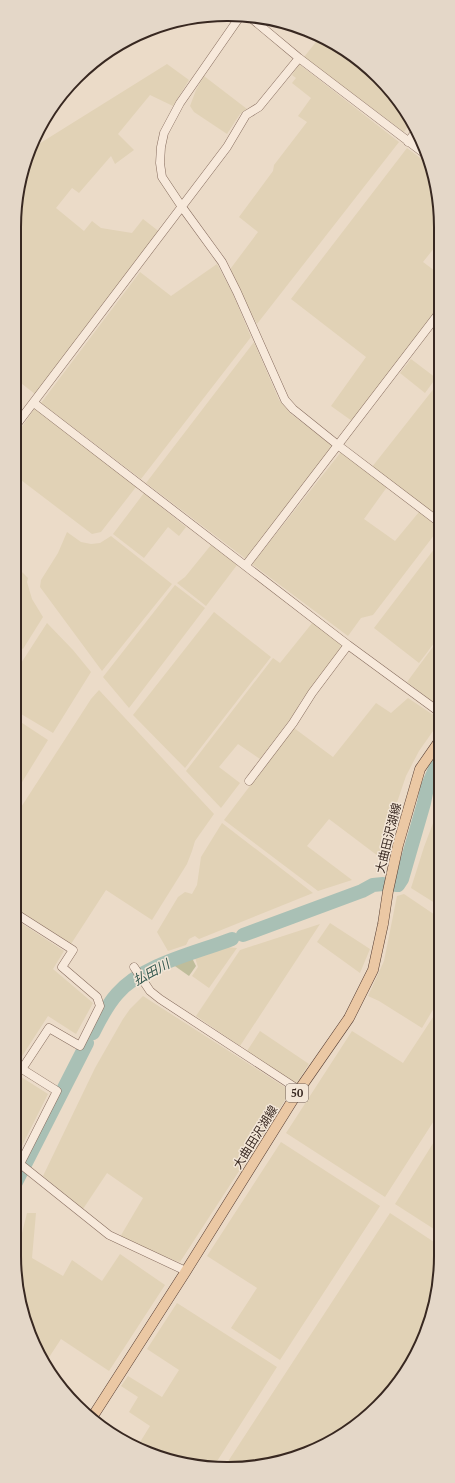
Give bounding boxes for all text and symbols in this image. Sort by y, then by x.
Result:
street label: 大曲田沢湖線 [372,801,404,875]
water label: 払田川 [130,954,174,989]
road number: 50 [286,1084,308,1102]
street label: 大曲田沢湖線 [230,1102,280,1172]

